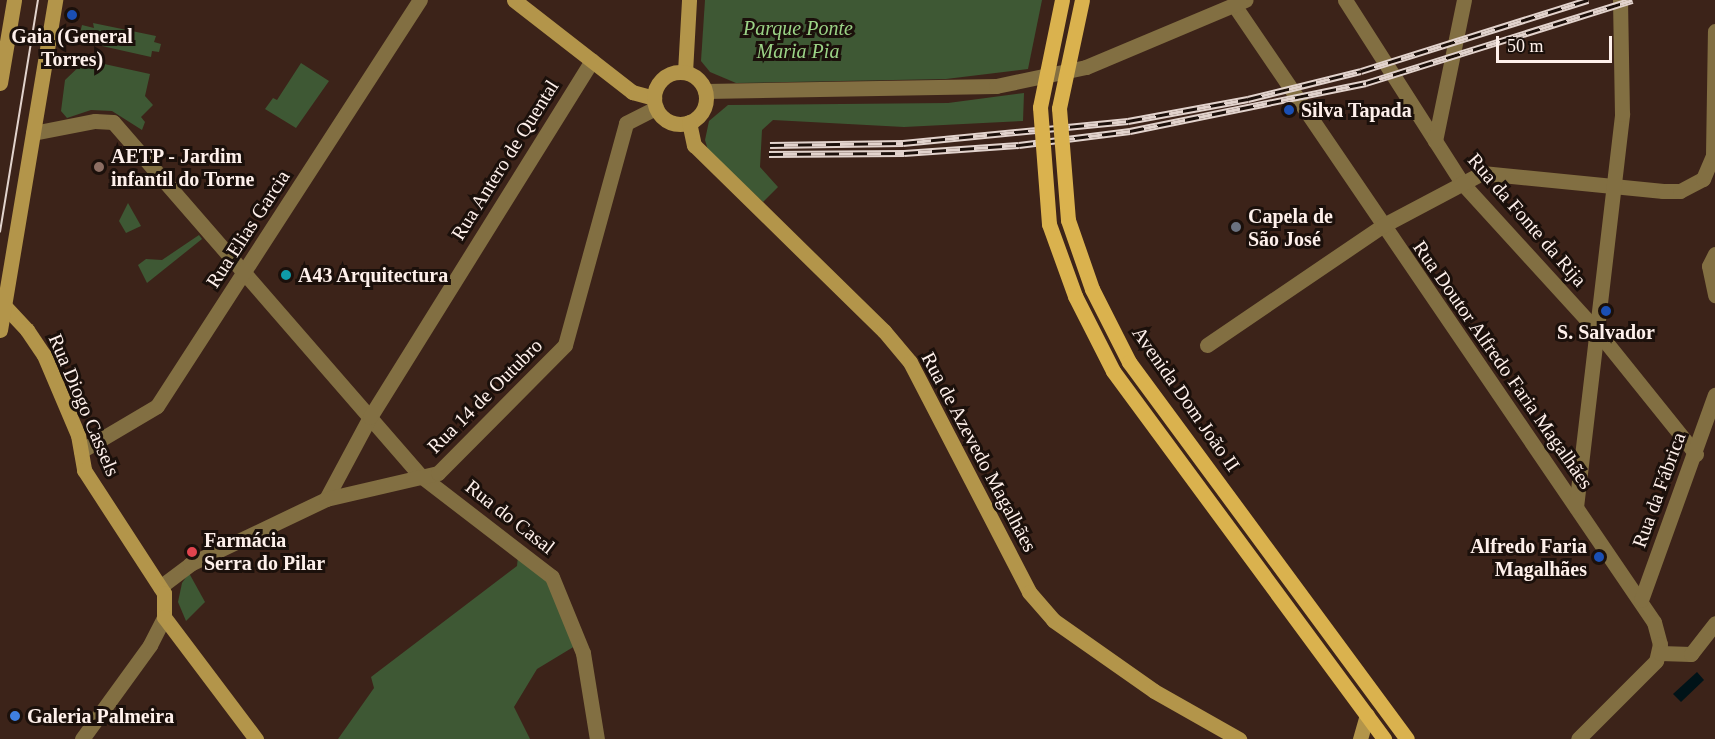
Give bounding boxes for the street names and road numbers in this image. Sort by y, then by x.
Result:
street label: Rua Antero de Quental [446,75,564,245]
street label: Rua da Fonte da Rija [1463,148,1591,292]
street label: Rua Elias Garcia [201,166,295,292]
street label: Rua Doutor Alfredo Faria Magalhães [1407,236,1599,494]
street label: Avenida Dom João II [1127,322,1245,476]
street label: Rua Diogo Cassels [43,330,125,480]
street label: Rua 14 de Outubro [423,334,547,458]
street label: Rua de Azevedo Magalhães [916,348,1042,556]
street label: Rua da Fábrica [1627,429,1691,551]
street label: Rua do Casal [461,475,559,559]

